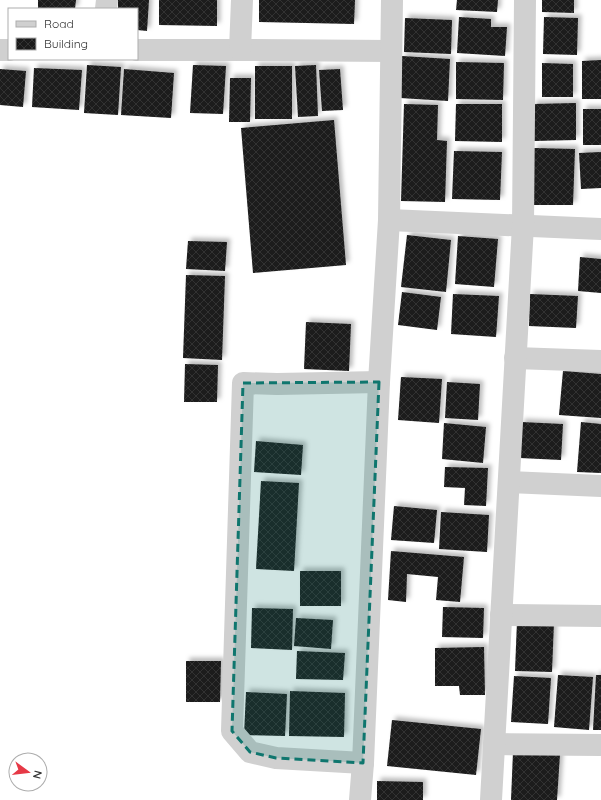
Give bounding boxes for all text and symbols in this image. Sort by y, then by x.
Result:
legend [8,8,138,60]
text: Road [44,16,74,31]
text: Building [44,36,88,51]
north arrow [8,752,48,792]
text: N [30,769,45,780]

